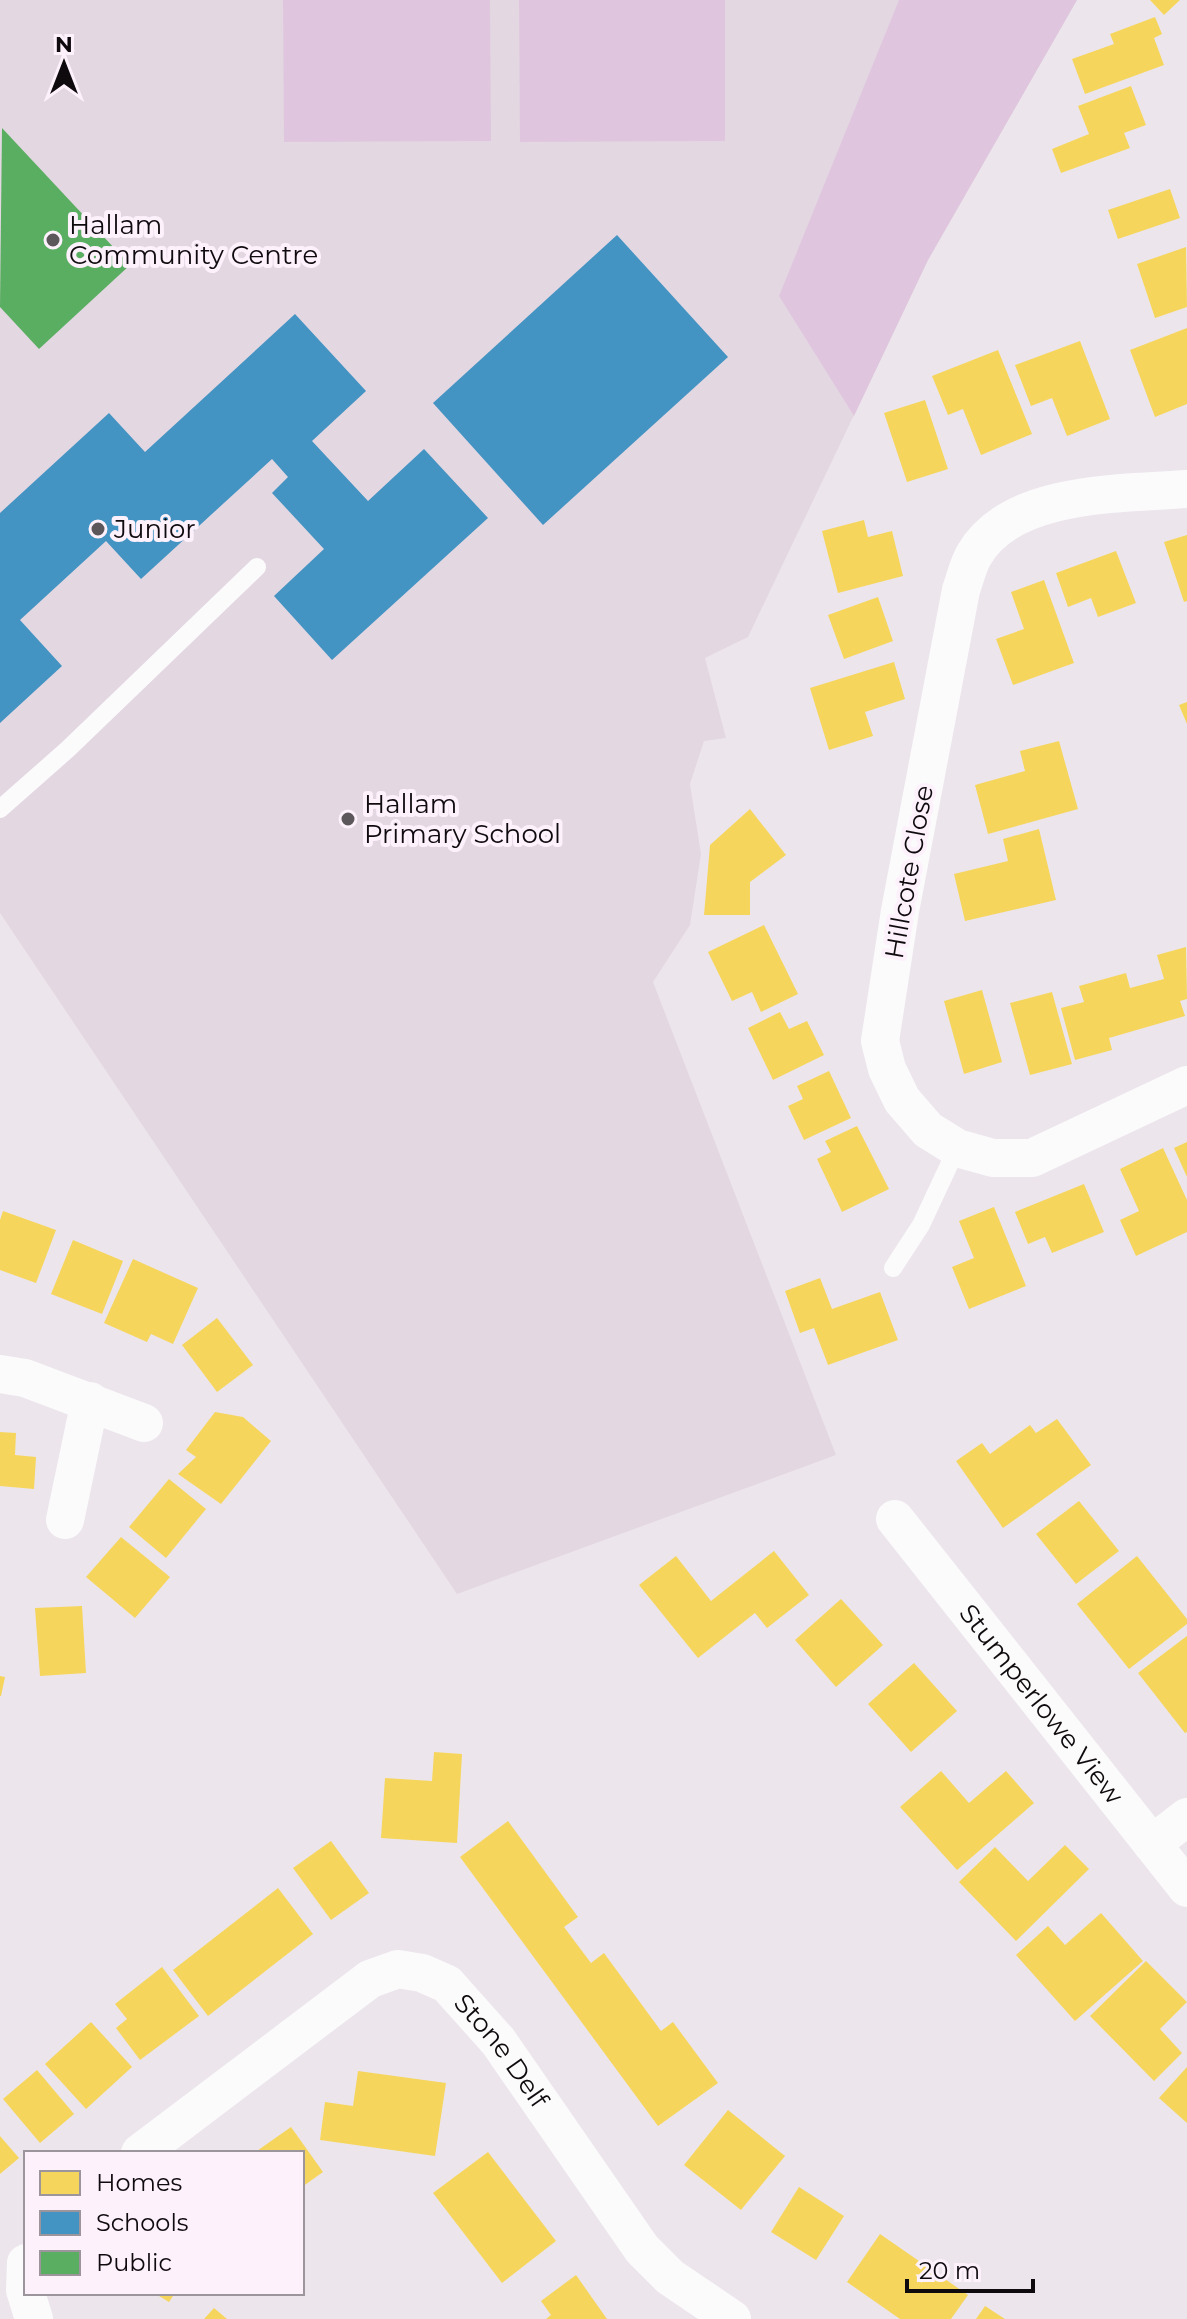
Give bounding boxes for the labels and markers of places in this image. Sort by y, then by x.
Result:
place label: Hallam Community Centre [69,209,318,271]
marker: Hallam Community Centre [44,231,62,249]
place label: Junior [113,513,196,545]
marker: Junior [89,520,107,538]
place label: Hallam Primary School [364,788,561,850]
marker: Hallam Primary School [339,810,357,828]

